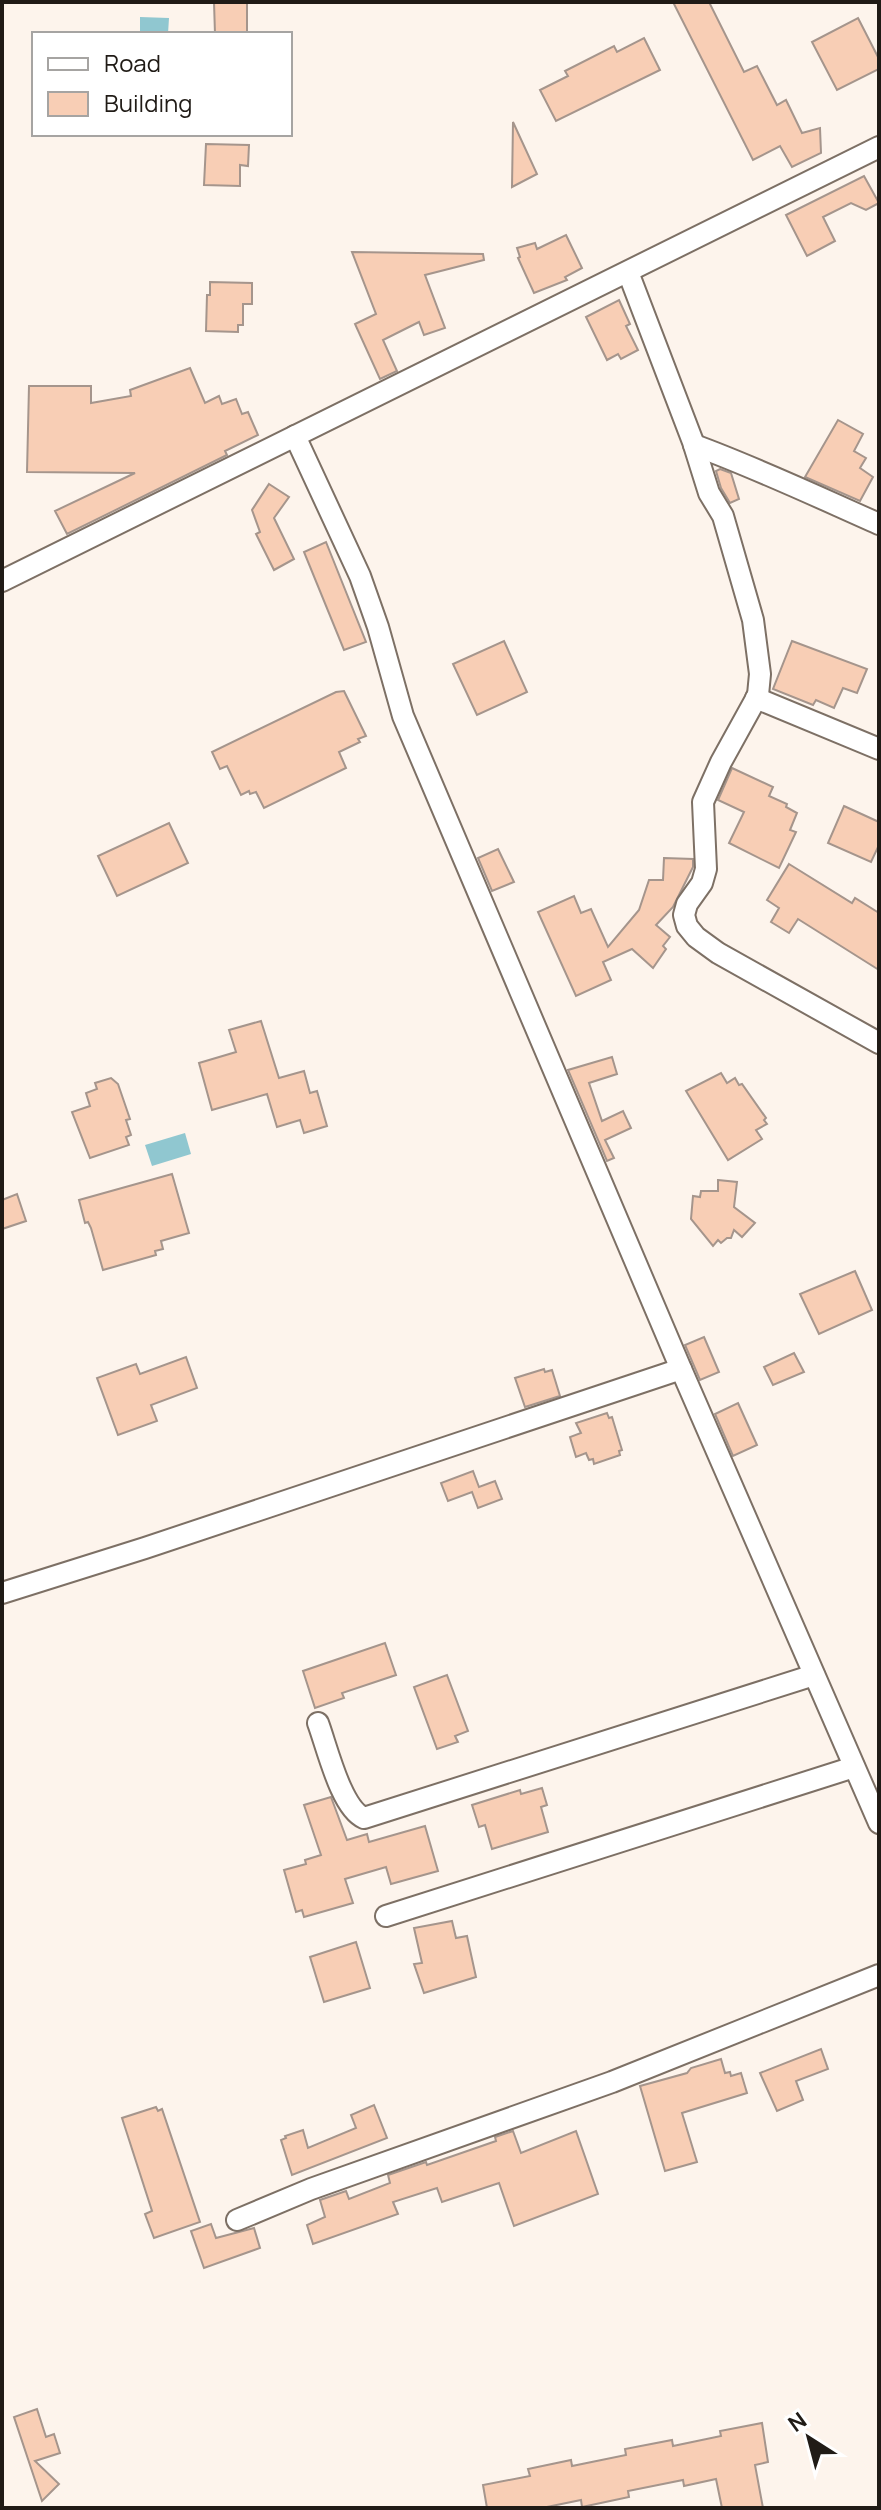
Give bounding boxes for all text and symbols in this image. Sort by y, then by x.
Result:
legend [32,32,292,136]
text: Road [104,46,161,79]
text: Building [104,86,192,119]
north arrow [769,2398,849,2478]
text: N [782,2405,812,2439]

